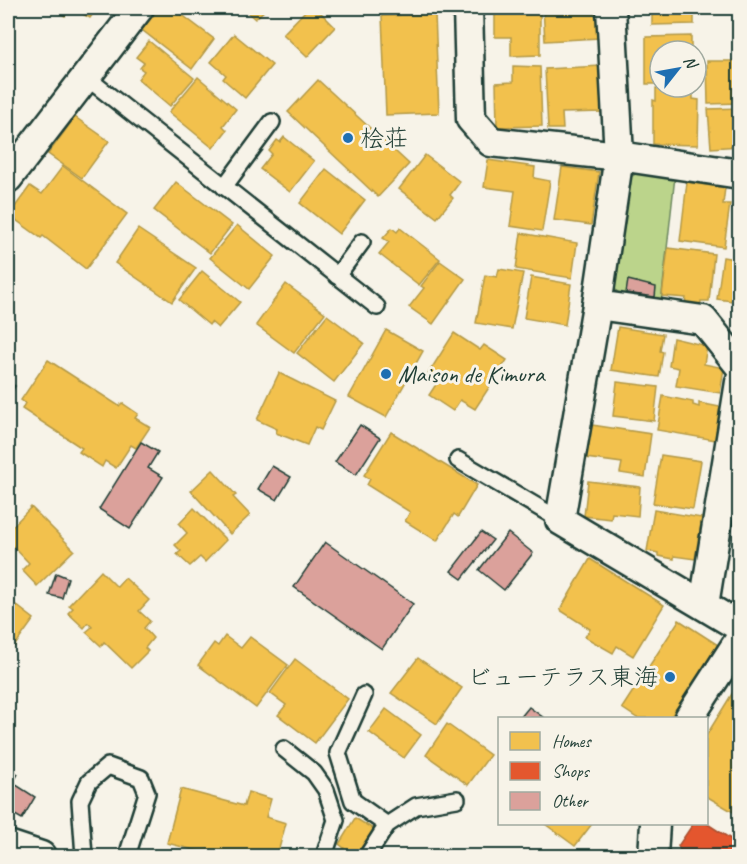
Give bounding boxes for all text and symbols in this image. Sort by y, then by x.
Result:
north arrow [648,39,708,99]
text: N [679,52,703,74]
place label: 桧荘 [360,123,408,153]
marker: 桧荘 [341,131,355,145]
place label: Maison de Kimura [398,359,546,389]
marker: Maison de Kimura [379,367,393,381]
place label: ビューテラス東海 [467,662,658,692]
marker: ビューテラス東海 [663,670,677,684]
legend [498,717,708,825]
text: Homes [552,730,592,752]
text: Shops [552,760,591,782]
text: Other [552,790,589,812]

